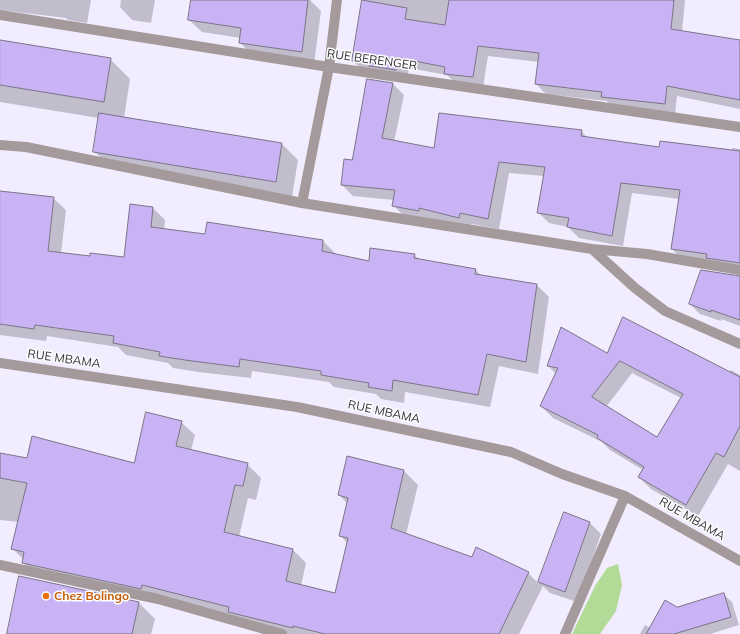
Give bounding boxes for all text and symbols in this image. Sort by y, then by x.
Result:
street label: RUE BERENGER [326,47,418,73]
street label: RUE MBAMA [27,347,101,371]
street label: RUE MBAMA [347,397,421,427]
street label: RUE MBAMA [657,494,727,544]
place label: Chez Bolingo [54,589,129,603]
marker: Chez Bolingo [41,591,51,601]

